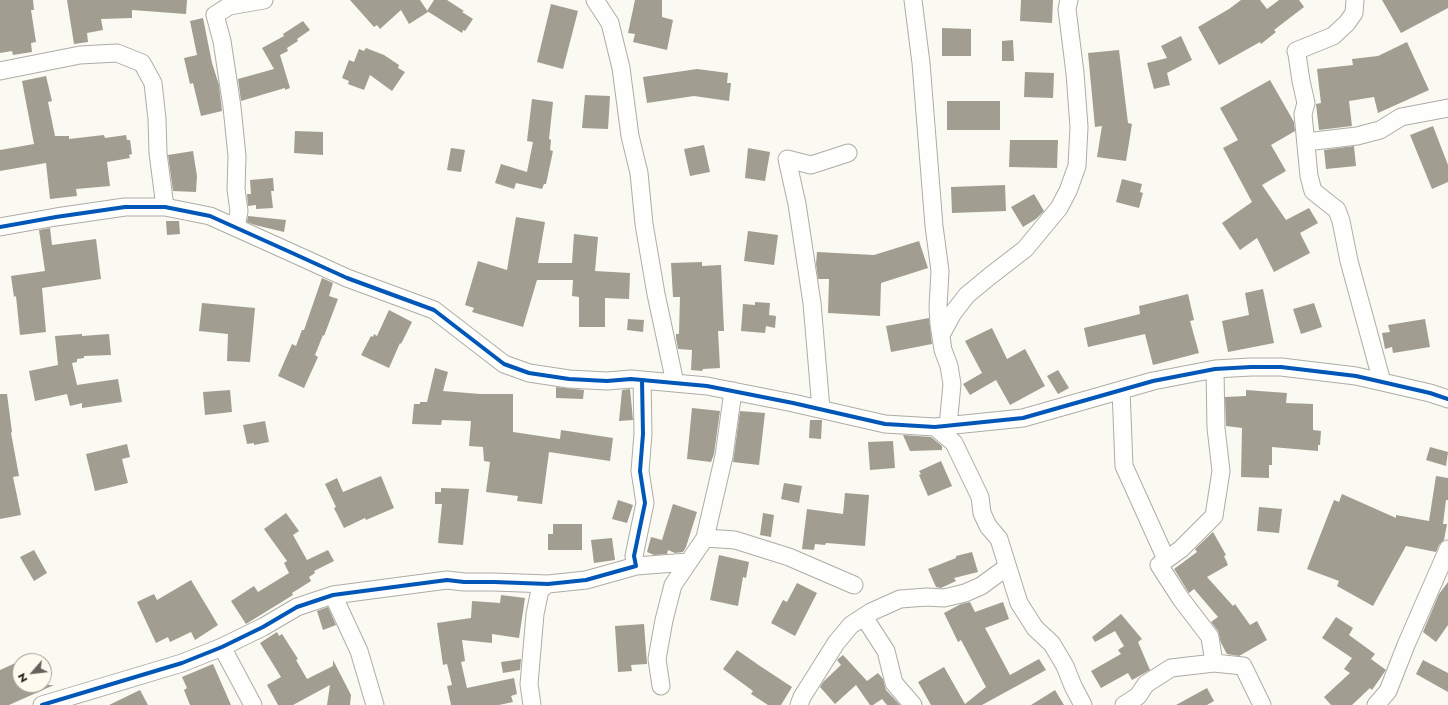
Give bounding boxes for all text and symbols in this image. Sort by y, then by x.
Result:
north arrow [12,653,52,693]
text: N [13,671,31,686]

